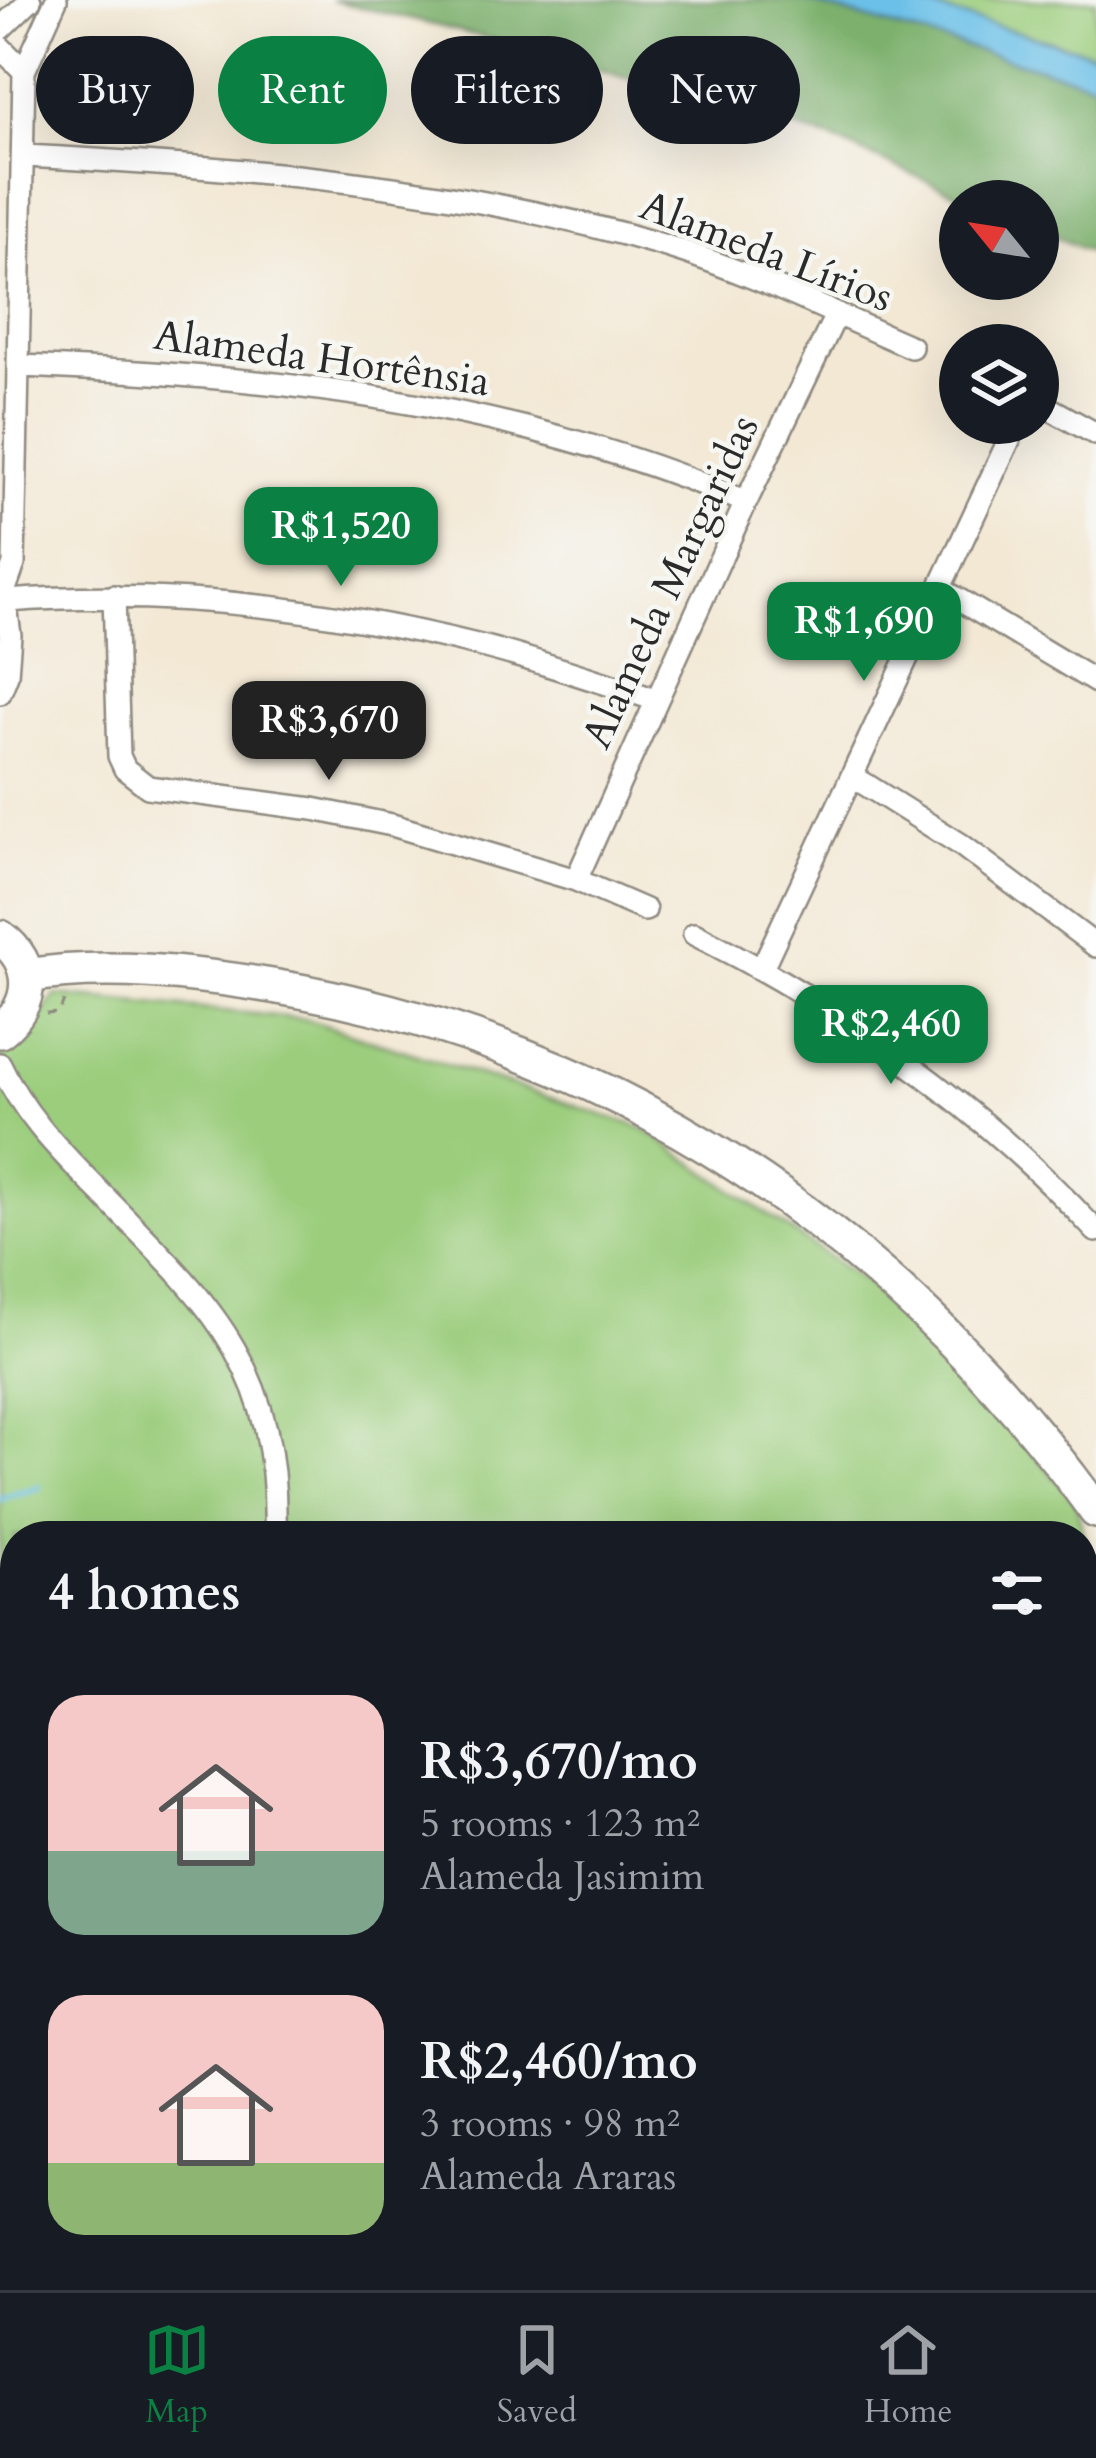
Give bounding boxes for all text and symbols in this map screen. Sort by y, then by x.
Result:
chip: Buy [36,36,194,144]
chip: Rent [218,36,387,144]
chip: Filters [411,36,603,144]
chip: New [627,36,800,144]
street label: Alameda Lírios [632,177,901,326]
north arrow [939,180,1059,300]
map controls [939,180,1059,444]
street label: Alameda Hortênsia [150,307,493,410]
button: layers [939,324,1059,444]
street label: Alameda Margaridas [568,406,773,757]
pin: R$1,520 [230,487,452,589]
text: R$1,520 [271,499,411,552]
pin: R$1,690 [753,582,975,684]
text: R$1,690 [794,594,934,647]
pin: R$3,670 [218,681,440,783]
text: R$3,670 [259,693,399,746]
pin: R$2,460 [780,985,1002,1087]
text: R$2,460 [821,997,961,1050]
text: 4 homes [48,1558,240,1628]
icon: filters [984,1560,1050,1626]
text: R$3,670/mo [420,1727,698,1797]
icon: home [144,1743,288,1887]
text: 5 rooms · 123 m² [420,1797,700,1850]
text: Alameda Jasimim [420,1850,704,1903]
text: R$2,460/mo [420,2027,698,2097]
icon: home [144,2043,288,2187]
text: 3 rooms · 98 m² [420,2097,680,2150]
text: Alameda Araras [420,2150,676,2203]
tab: Map [144,2317,210,2434]
tab: Saved [497,2317,577,2434]
tab: Home [864,2317,952,2434]

